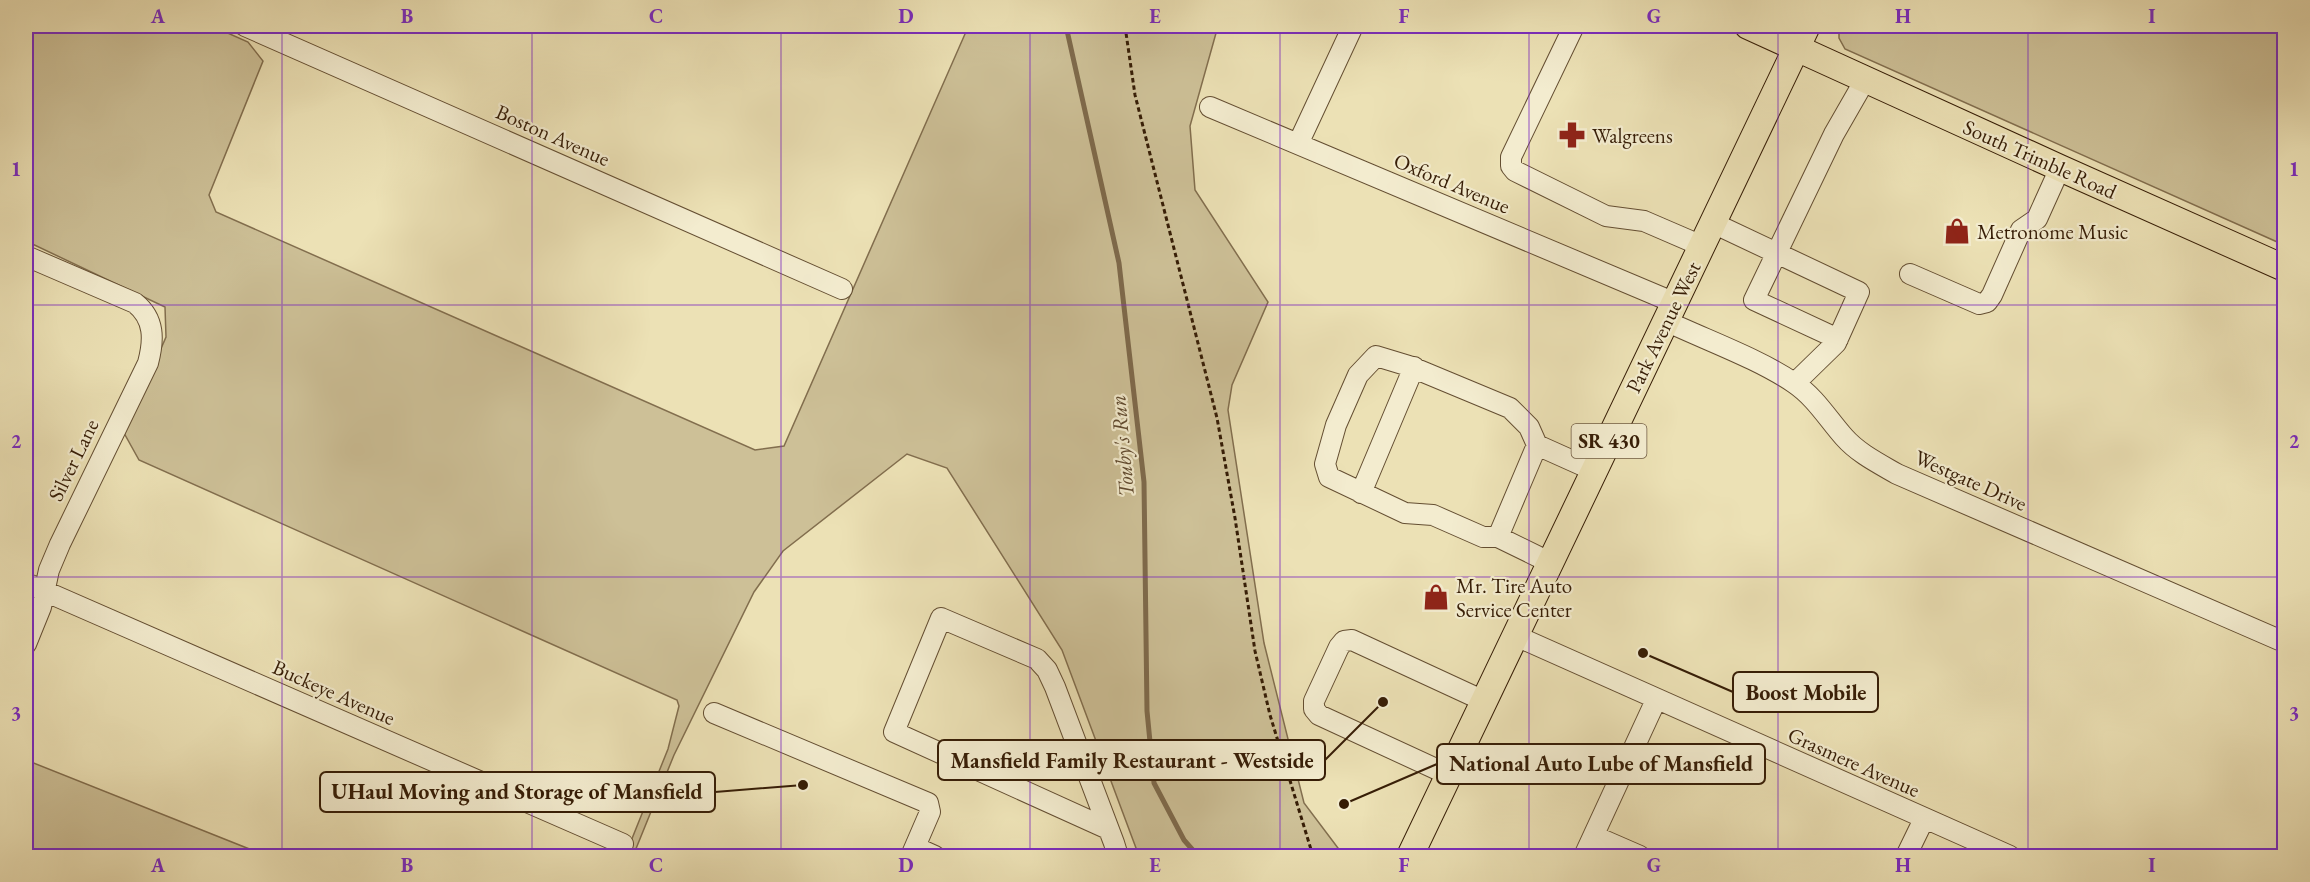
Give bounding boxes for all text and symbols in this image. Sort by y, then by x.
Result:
text: A [150,3,166,29]
text: B [401,3,413,29]
text: C [649,3,663,29]
text: D [898,3,914,29]
text: E [1149,3,1161,29]
text: F [1399,3,1410,29]
text: G [1647,3,1661,29]
text: H [1895,3,1911,29]
text: I [2148,3,2156,29]
street label: Boston Avenue [492,98,614,172]
street label: South Trimble Road [1959,113,2121,205]
pharmacy icon: Walgreens [1557,120,1587,150]
place label: Walgreens [1592,122,1673,149]
street label: Oxford Avenue [1390,146,1514,220]
text: 1 [11,156,21,182]
text: 1 [2289,156,2299,182]
shop icon: Metronome Music [1942,216,1972,246]
place label: Metronome Music [1977,218,2128,245]
street label: Park Avenue West [1619,256,1707,397]
water label: Touby's Run [1103,394,1141,498]
street label: Silver Lane [42,415,104,505]
road number: SR 430 [1572,424,1646,458]
text: 2 [11,428,22,454]
text: 2 [2289,428,2300,454]
street label: Westgate Drive [1911,443,2031,517]
place label: Mr. Tire Auto Service Center [1456,572,1572,623]
shop icon: Mr. Tire Auto Service Center [1421,582,1451,612]
street label: Buckeye Avenue [269,653,399,731]
callout: Boost Mobile [1733,672,1878,712]
text: Boost Mobile [1745,678,1867,707]
text: 3 [11,700,21,726]
text: 3 [2289,700,2299,726]
street label: Grasmere Avenue [1784,721,1924,803]
callout: Mansfield Family Restaurant - Westside [938,740,1325,780]
callout: National Auto Lube of Mansfield [1437,744,1765,784]
text: Mansfield Family Restaurant - Westside [950,746,1314,775]
text: National Auto Lube of Mansfield [1449,749,1753,778]
callout: UHaul Moving and Storage of Mansfield [320,772,715,812]
text: UHaul Moving and Storage of Mansfield [331,777,703,806]
text: A [150,852,166,878]
text: B [401,852,413,878]
text: C [649,852,663,878]
text: D [898,852,914,878]
text: E [1149,852,1161,878]
text: F [1399,852,1410,878]
text: G [1647,852,1661,878]
text: H [1895,852,1911,878]
text: I [2148,852,2156,878]

